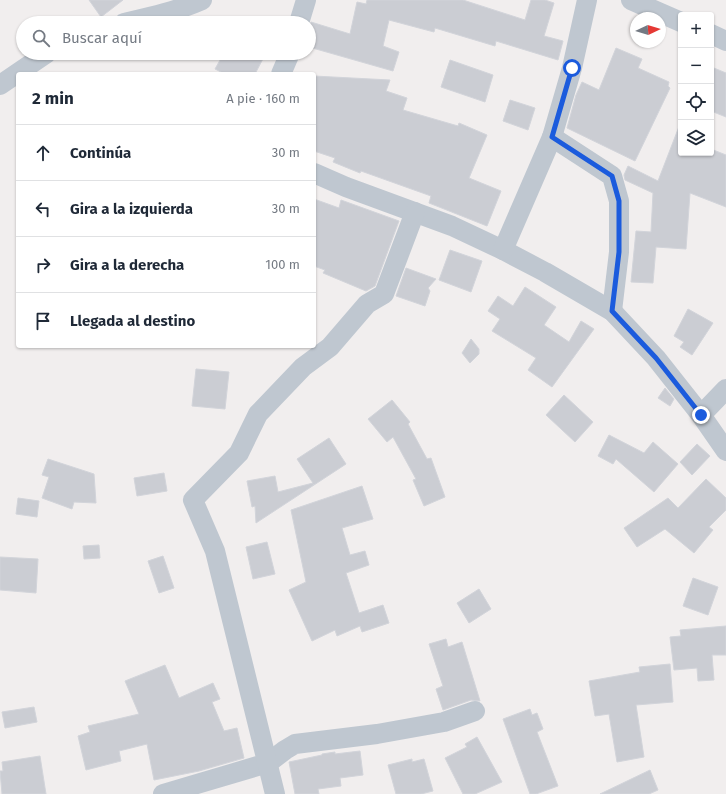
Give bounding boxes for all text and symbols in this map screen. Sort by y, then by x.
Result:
north arrow [630,12,666,48]
map controls [678,12,714,156]
button: + [678,12,714,48]
search box [16,16,316,60]
icon: search [30,27,52,49]
text: Buscar aquí [62,29,142,47]
button: − [678,48,714,84]
route start [563,59,581,77]
button: locate [678,84,714,120]
text: 2 min [32,88,74,109]
text: A pie · 160 m [226,91,300,106]
button: layers [678,120,714,156]
icon: ahead [32,142,54,164]
text: Continúa [70,144,131,162]
text: 30 m [272,145,300,160]
icon: left [32,198,54,220]
text: Gira a la izquierda [70,200,193,218]
text: 30 m [272,201,300,216]
icon: right [32,254,54,276]
text: Gira a la derecha [70,256,184,274]
text: 100 m [265,257,300,272]
icon: arrive [32,310,54,332]
text: Llegada al destino [70,312,195,330]
route end [692,406,710,424]

